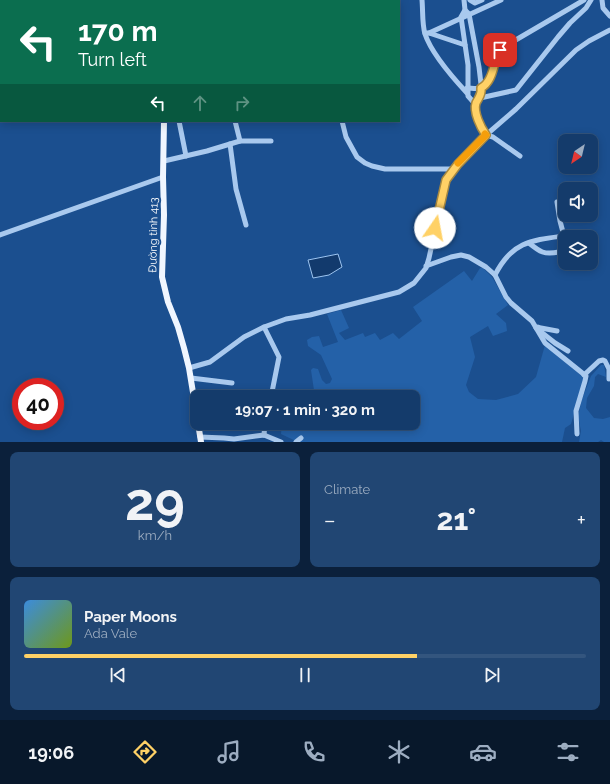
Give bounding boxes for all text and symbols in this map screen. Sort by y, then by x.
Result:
text: 170 m [78,15,158,48]
icon: left [12,16,64,68]
pin [483,33,517,67]
icon: arrive [489,39,511,61]
text: Turn left [78,49,147,70]
icon: left [147,92,169,114]
icon: ahead [189,92,211,114]
icon: right [231,92,253,114]
north arrow [558,134,598,174]
map controls [558,134,598,270]
button: sound [558,182,598,222]
street label: Đường tỉnh 413 [146,197,161,273]
position arrow [414,207,456,249]
button: layers [558,230,598,270]
speed limit sign: 40 [12,378,64,430]
text: 19:07 · 1 min · 320 m [235,401,375,419]
text: 29 [125,471,185,532]
text: Climate [324,482,370,497]
text: 21° [437,502,476,537]
text: − [324,507,336,533]
text: + [577,507,586,533]
text: km/h [138,528,172,543]
text: Paper Moons [84,608,177,626]
text: Ada Vale [84,626,137,641]
icon: previous [107,664,129,686]
icon: pause [294,664,316,686]
icon: next [481,664,503,686]
icon: directions [131,738,159,766]
icon: music [215,738,243,766]
icon: phone [300,738,328,766]
icon: climate [385,738,413,766]
icon: car [469,738,497,766]
icon: filters [554,738,582,766]
text: 19:06 [28,742,74,763]

